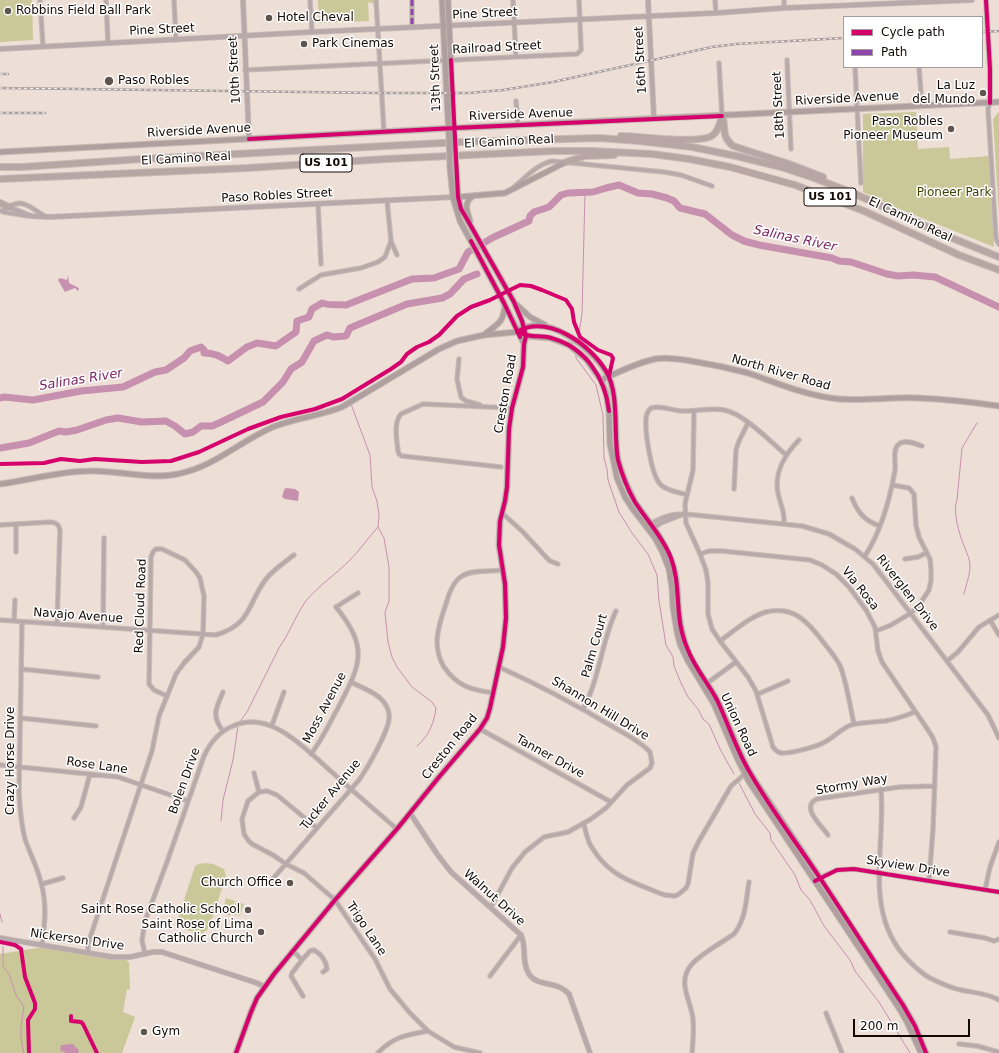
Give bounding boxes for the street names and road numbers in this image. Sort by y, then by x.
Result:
street label: Pine Street [452,5,518,23]
street label: Pine Street [129,21,195,39]
street label: 16th Street [632,26,650,94]
street label: 10th Street [226,36,244,104]
street label: Railroad Street [452,38,542,58]
street label: 13th Street [428,44,444,112]
street label: 18th Street [770,71,788,139]
street label: Riverside Avenue [795,89,899,109]
street label: Riverside Avenue [469,106,573,124]
street label: Riverside Avenue [147,121,251,141]
street label: El Camino Real [464,132,554,152]
street label: El Camino Real [141,149,231,169]
road number: US 101 [300,154,352,172]
street label: Paso Robles Street [221,186,333,206]
road number: US 101 [804,188,856,206]
street label: El Camino Real [866,194,954,246]
street label: North River Road [730,352,832,394]
street label: Creston Road [492,353,520,435]
street label: Riverglen Drive [873,552,941,634]
street label: Red Cloud Road [132,558,150,654]
street label: Via Rosa [838,565,882,613]
street label: Navajo Avenue [33,606,123,626]
street label: Palm Court [579,612,611,680]
street label: Moss Avenue [300,670,350,746]
street label: Shannon Hill Drive [549,674,651,744]
street label: Union Road [717,691,759,759]
street label: Crazy Horse Drive [4,707,18,815]
street label: Creston Road [419,711,481,783]
street label: Tanner Drive [513,732,587,782]
street label: Bolen Drive [166,746,204,816]
street label: Rose Lane [65,755,129,777]
street label: Tucker Avenue [298,757,364,833]
street label: Stormy Way [815,772,889,798]
street label: Skyview Drive [865,853,951,881]
street label: Walnut Drive [460,867,528,929]
street label: Trigo Lane [343,899,389,959]
street label: Nickerson Drive [29,926,125,954]

